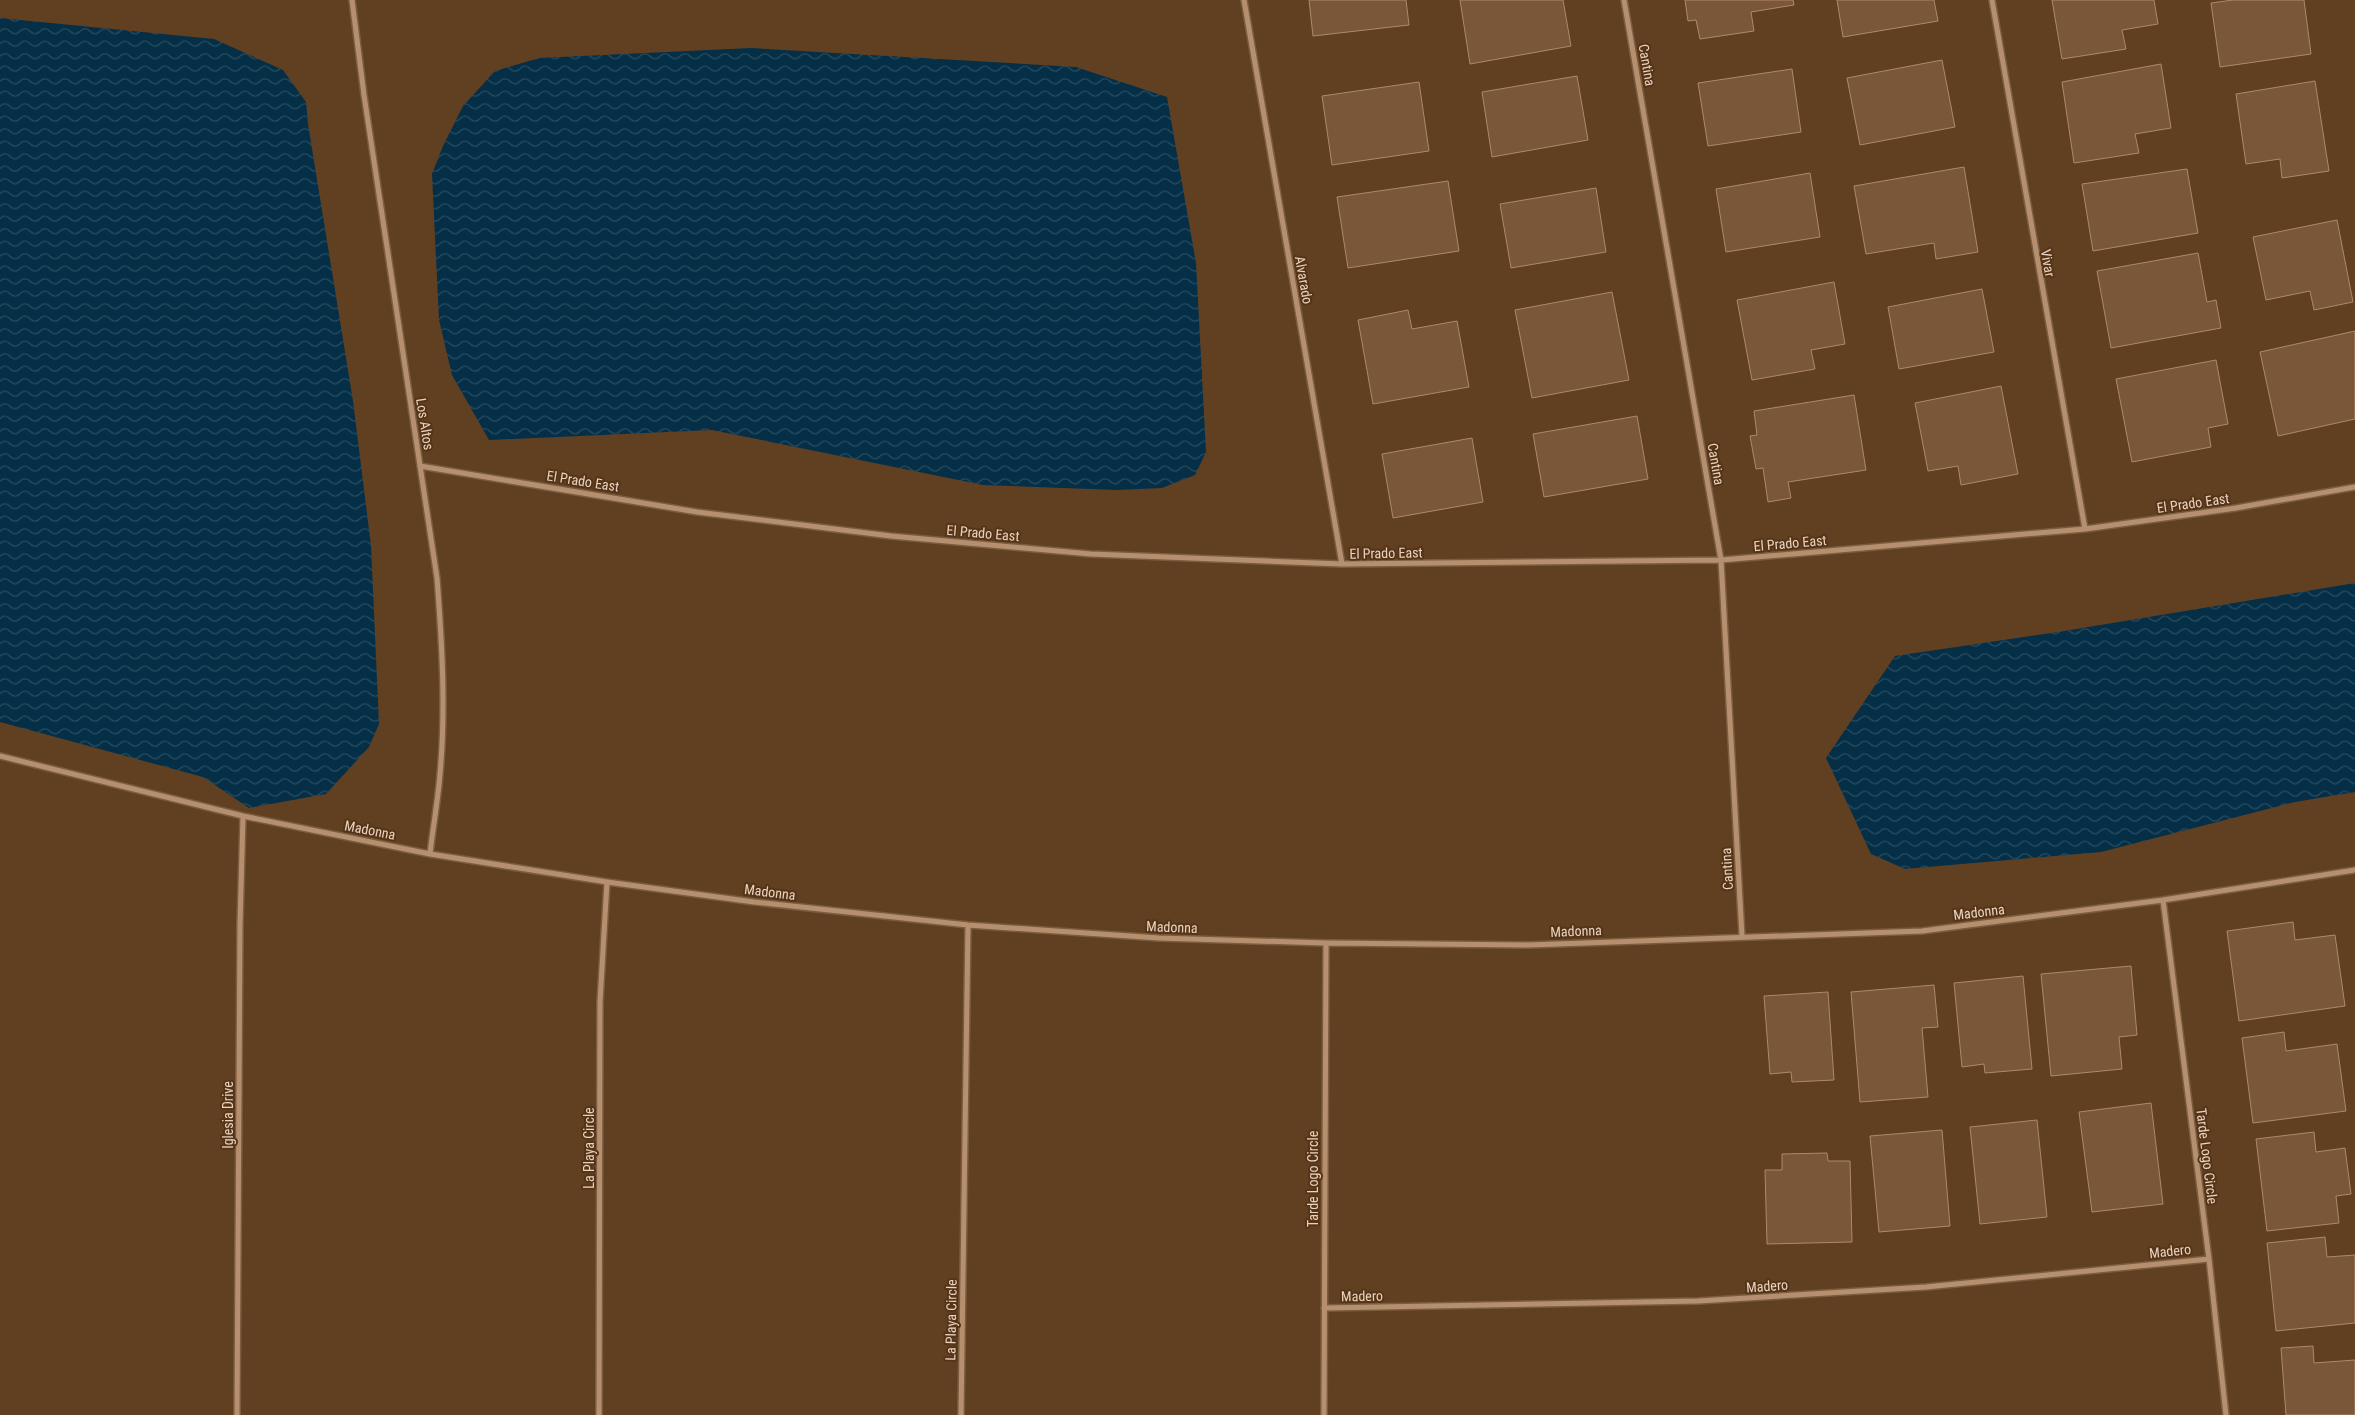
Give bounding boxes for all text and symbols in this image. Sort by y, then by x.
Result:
street label: Cantina [1635,43,1659,87]
street label: Vivar [2038,248,2058,278]
street label: Alvarado [1292,255,1316,305]
street label: Los Altos [413,397,437,451]
street label: Cantina [1704,442,1728,486]
street label: El Prado East [546,467,620,495]
street label: El Prado East [2156,490,2230,516]
street label: El Prado East [946,522,1020,544]
street label: El Prado East [1753,532,1827,554]
street label: El Prado East [1349,544,1423,562]
street label: Madonna [343,817,397,843]
street label: Cantina [1718,847,1736,891]
street label: Madonna [743,881,797,903]
street label: Madonna [1952,901,2006,923]
street label: Madonna [1146,918,1198,936]
street label: Madonna [1550,922,1602,940]
street label: Iglesia Drive [220,1081,236,1149]
street label: La Playa Circle [581,1107,597,1189]
street label: Tarde Logo Circle [2193,1107,2221,1205]
street label: Tarde Logo Circle [1305,1130,1321,1227]
street label: Madero [2148,1241,2192,1261]
street label: Madero [1746,1277,1788,1295]
street label: La Playa Circle [942,1279,960,1361]
street label: Madero [1341,1288,1383,1304]

